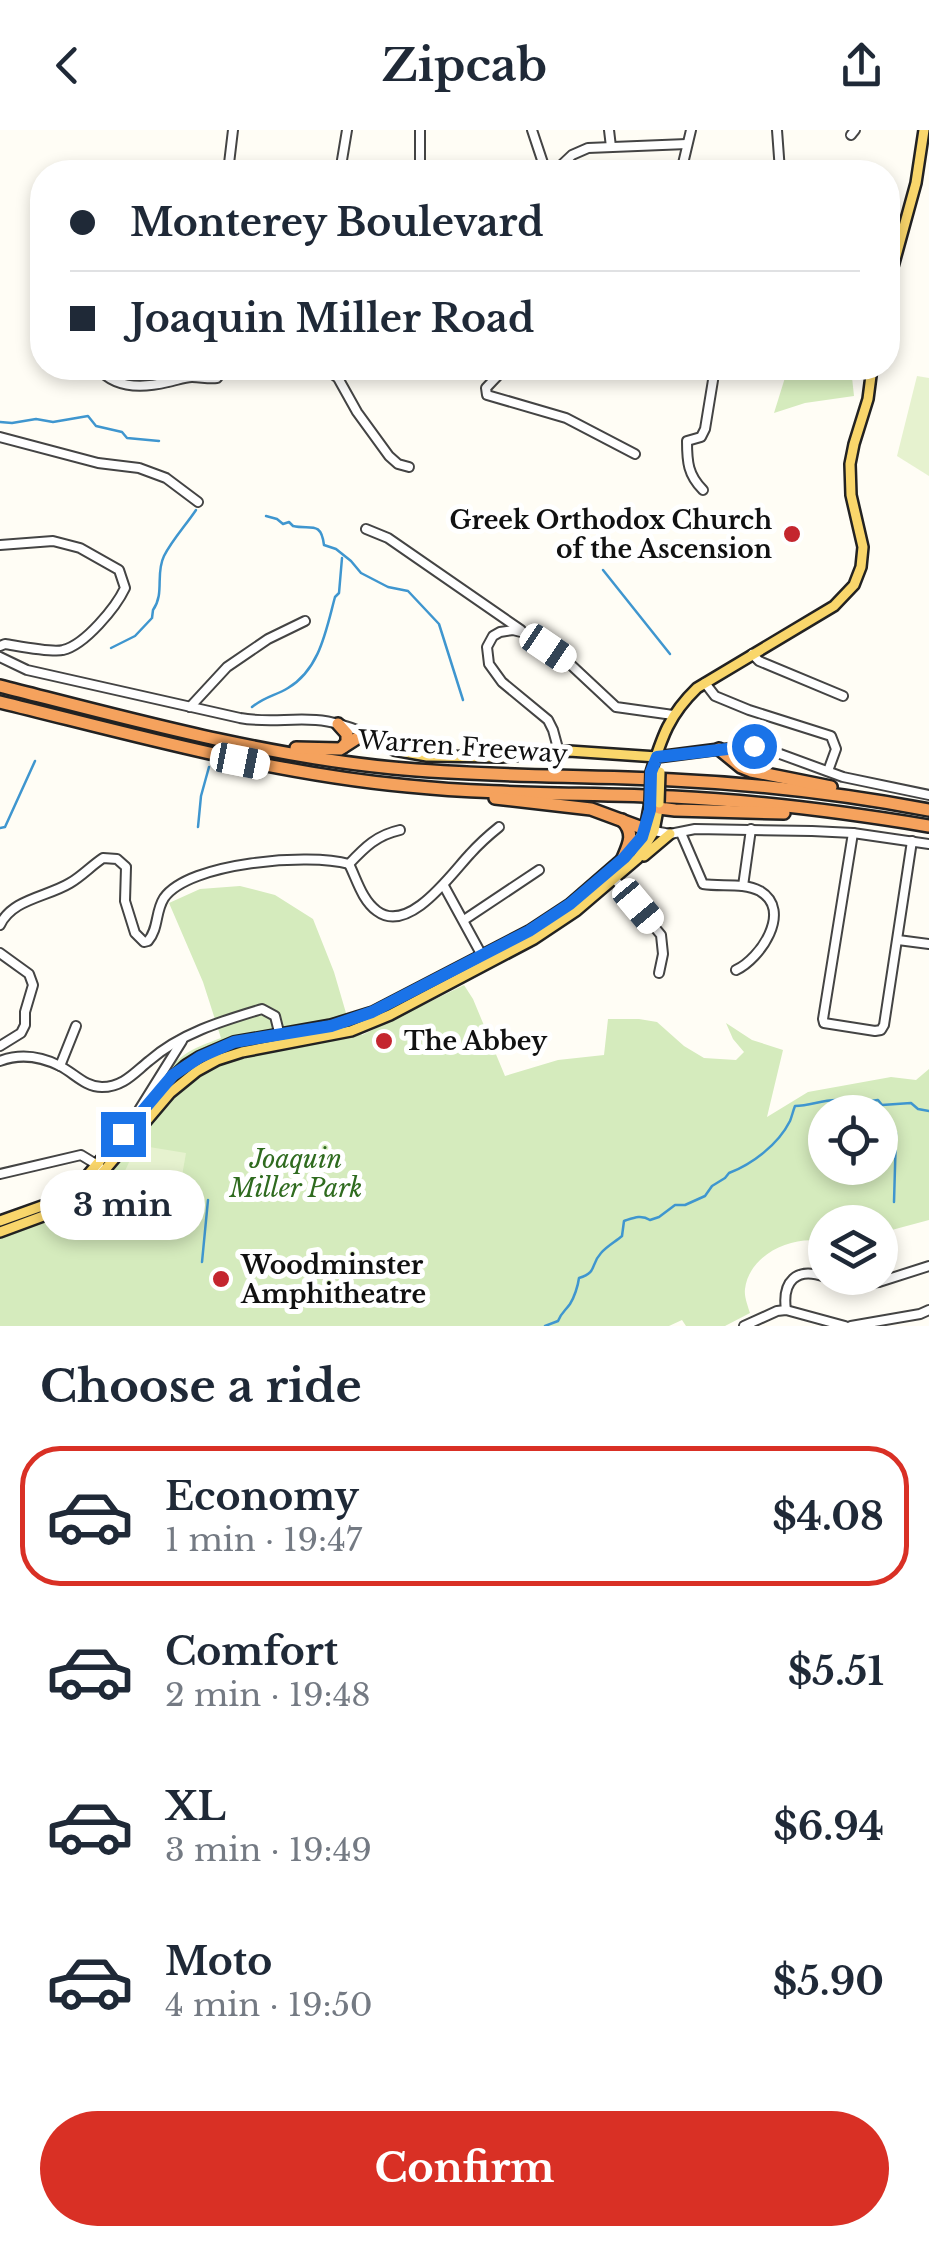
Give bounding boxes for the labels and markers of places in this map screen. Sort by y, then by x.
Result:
place label: Greek Orthodox Church of the Ascension [450,505,772,565]
marker: Greek Orthodox Church of the Ascension [781,523,803,545]
place label: The Abbey [404,1026,548,1057]
marker: The Abbey [373,1030,395,1052]
place label: Woodminster Amphitheatre [240,1250,426,1310]
marker: Woodminster Amphitheatre [210,1268,232,1290]

